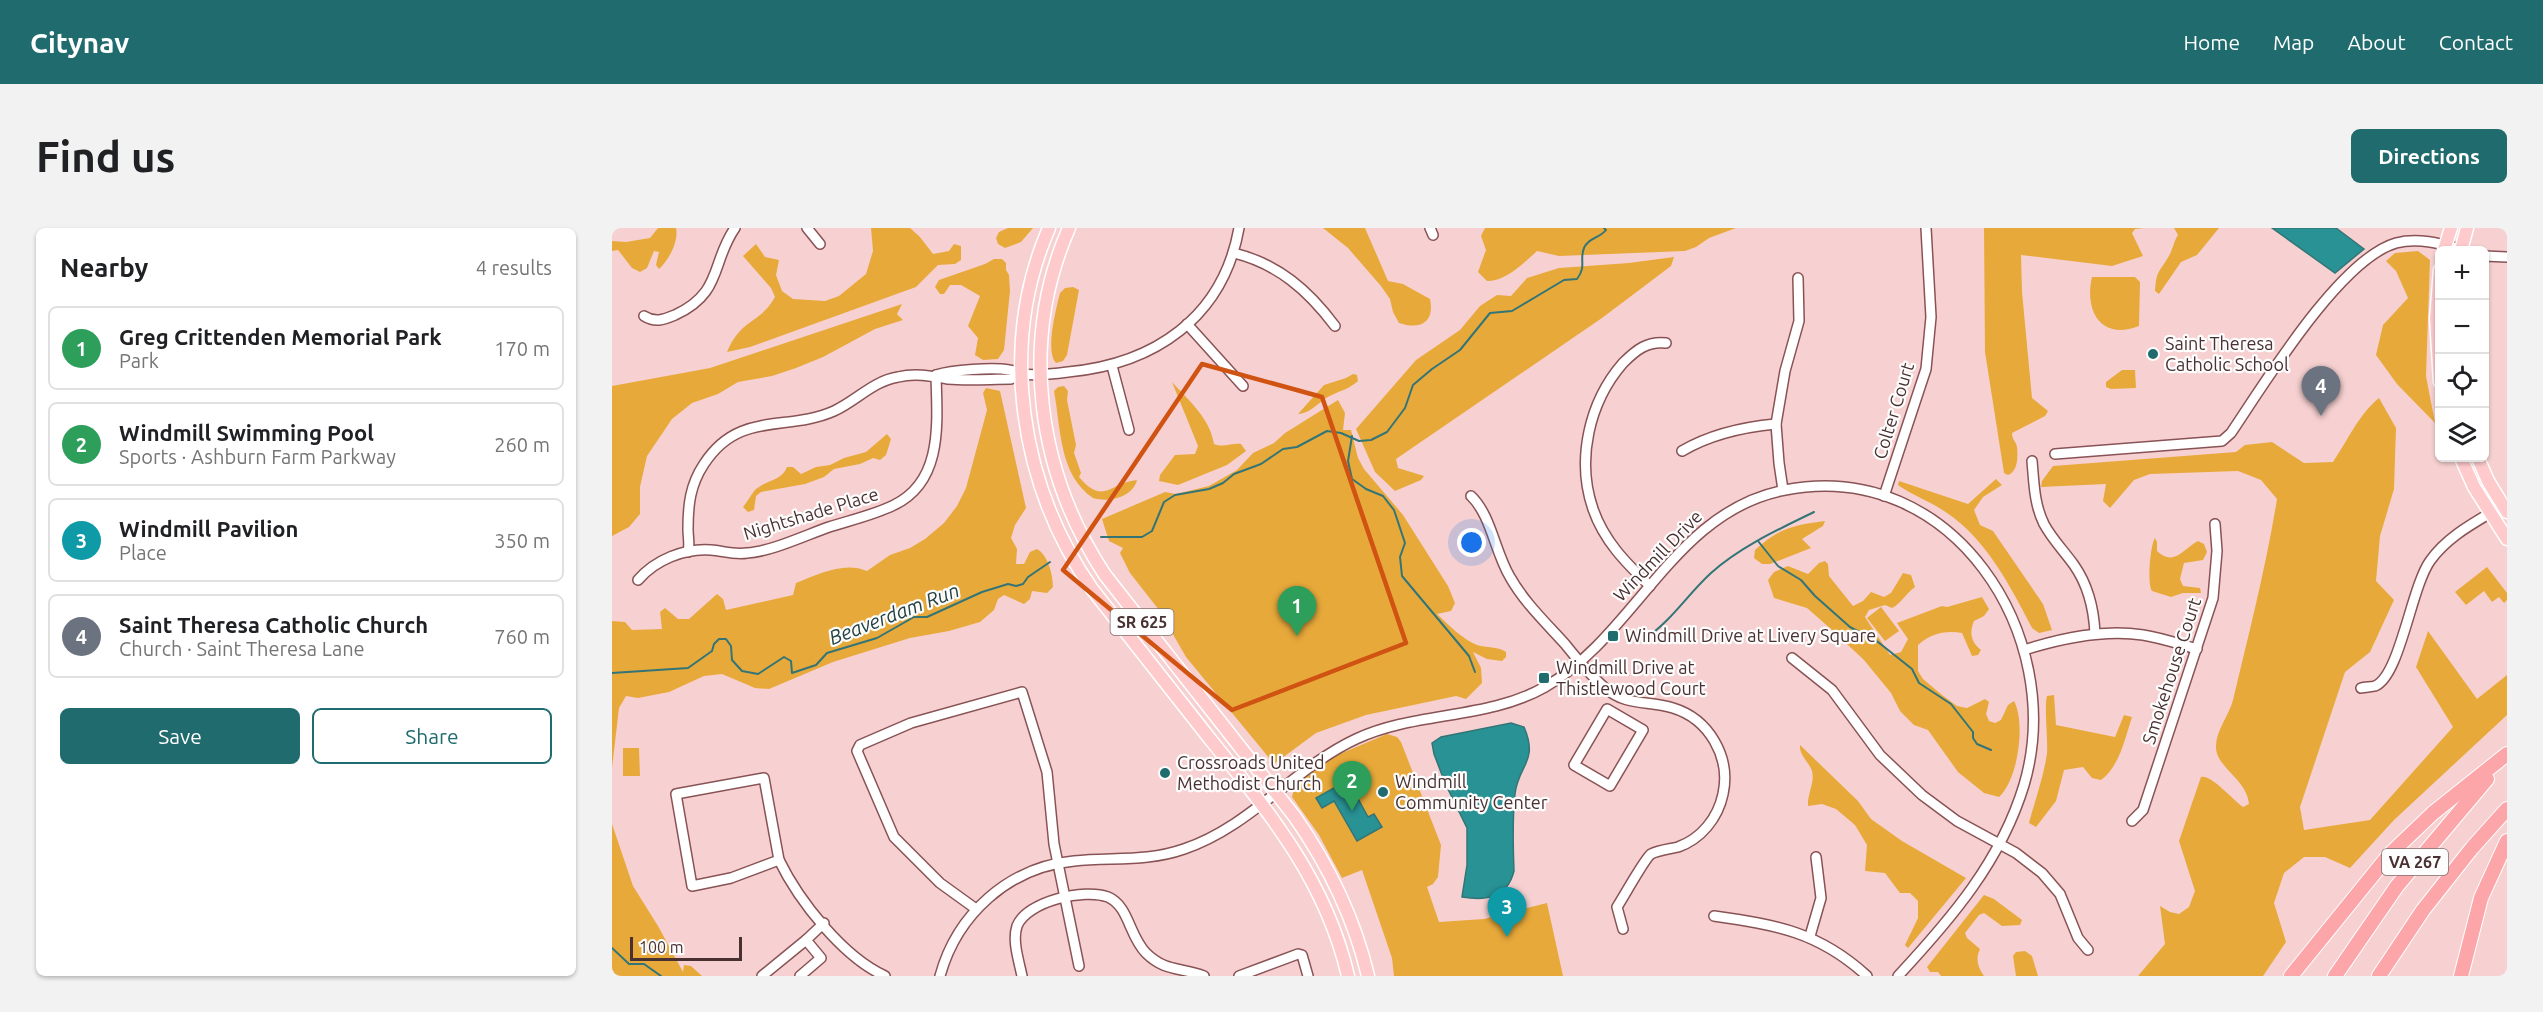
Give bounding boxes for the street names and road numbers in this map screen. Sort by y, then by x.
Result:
street label: Colter Court [1869,360,1917,461]
street label: Nightshade Place [741,483,881,543]
street label: Windmill Drive [1609,506,1706,605]
street label: Smokehouse Court [2138,595,2204,746]
road number: SR 625 [1110,609,1174,635]
road number: VA 267 [2382,849,2448,875]

